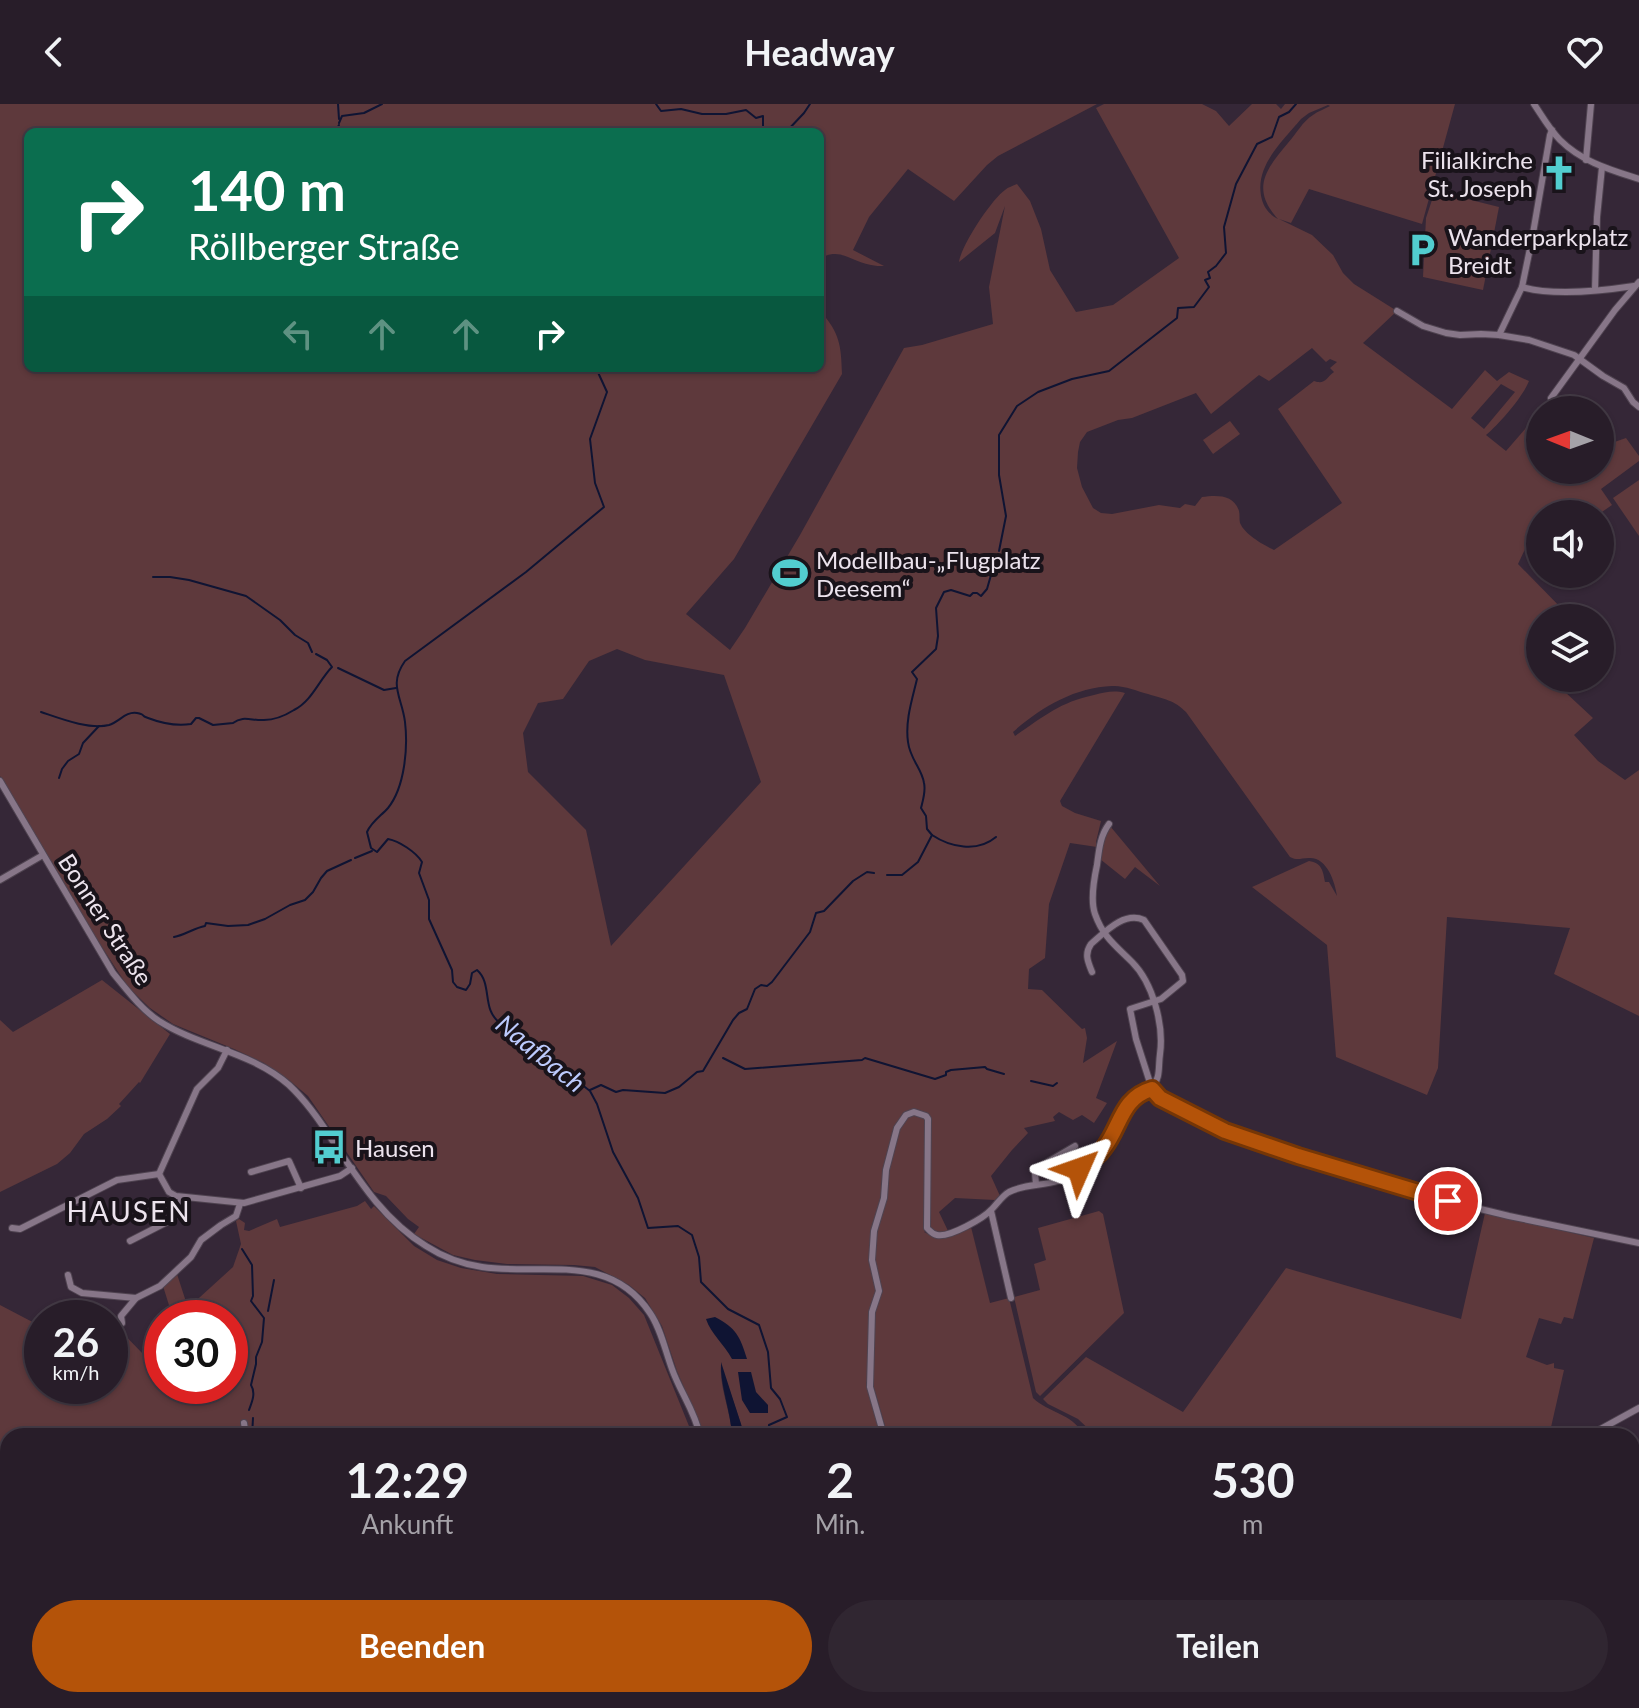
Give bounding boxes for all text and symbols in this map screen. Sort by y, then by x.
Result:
icon: back [32,30,76,74]
text: Headway [744,30,895,74]
icon: heart [1563,30,1607,74]
place label: Filialkirche St. Joseph [1421,145,1533,202]
church icon: Filialkirche St. Joseph [1540,154,1578,192]
text: 140 m [188,156,346,223]
icon: right [56,160,160,264]
place label: Wanderparkplatz Breidt [1448,222,1628,279]
text: Röllberger Straße [188,224,460,268]
parking icon: Wanderparkplatz Breidt [1403,231,1441,269]
icon: left [276,312,320,356]
icon: ahead [360,312,404,356]
icon: ahead [444,312,488,356]
icon: right [528,312,572,356]
north arrow [1526,396,1614,484]
map controls [1526,396,1614,692]
button: sound [1526,500,1614,588]
place label: Modellbau-„Flugplatz Deesem“ [816,545,1041,602]
sports icon: Modellbau-„Flugplatz Deesem“ [771,554,809,592]
button: layers [1526,604,1614,692]
street label: Bonner Straße [53,848,159,990]
water label: Naafbach [490,1007,592,1099]
position arrow [1037,1127,1121,1211]
bus stop icon: Hausen [310,1128,348,1166]
place label: Hausen [355,1133,435,1162]
pin [1414,1167,1482,1235]
icon: arrive [1426,1179,1470,1223]
district label: HAUSEN [66,1194,192,1228]
speed limit sign: 30 [144,1300,248,1404]
text: 26 [53,1318,99,1366]
text: km/h [53,1360,99,1384]
text: 12:29 [345,1451,469,1508]
text: 2 [826,1451,854,1508]
text: 530 [1211,1451,1295,1508]
text: Ankunft [361,1508,453,1540]
text: Min. [815,1508,866,1540]
text: m [1242,1508,1263,1540]
button: Beenden [32,1600,812,1692]
button: Teilen [828,1600,1608,1692]

